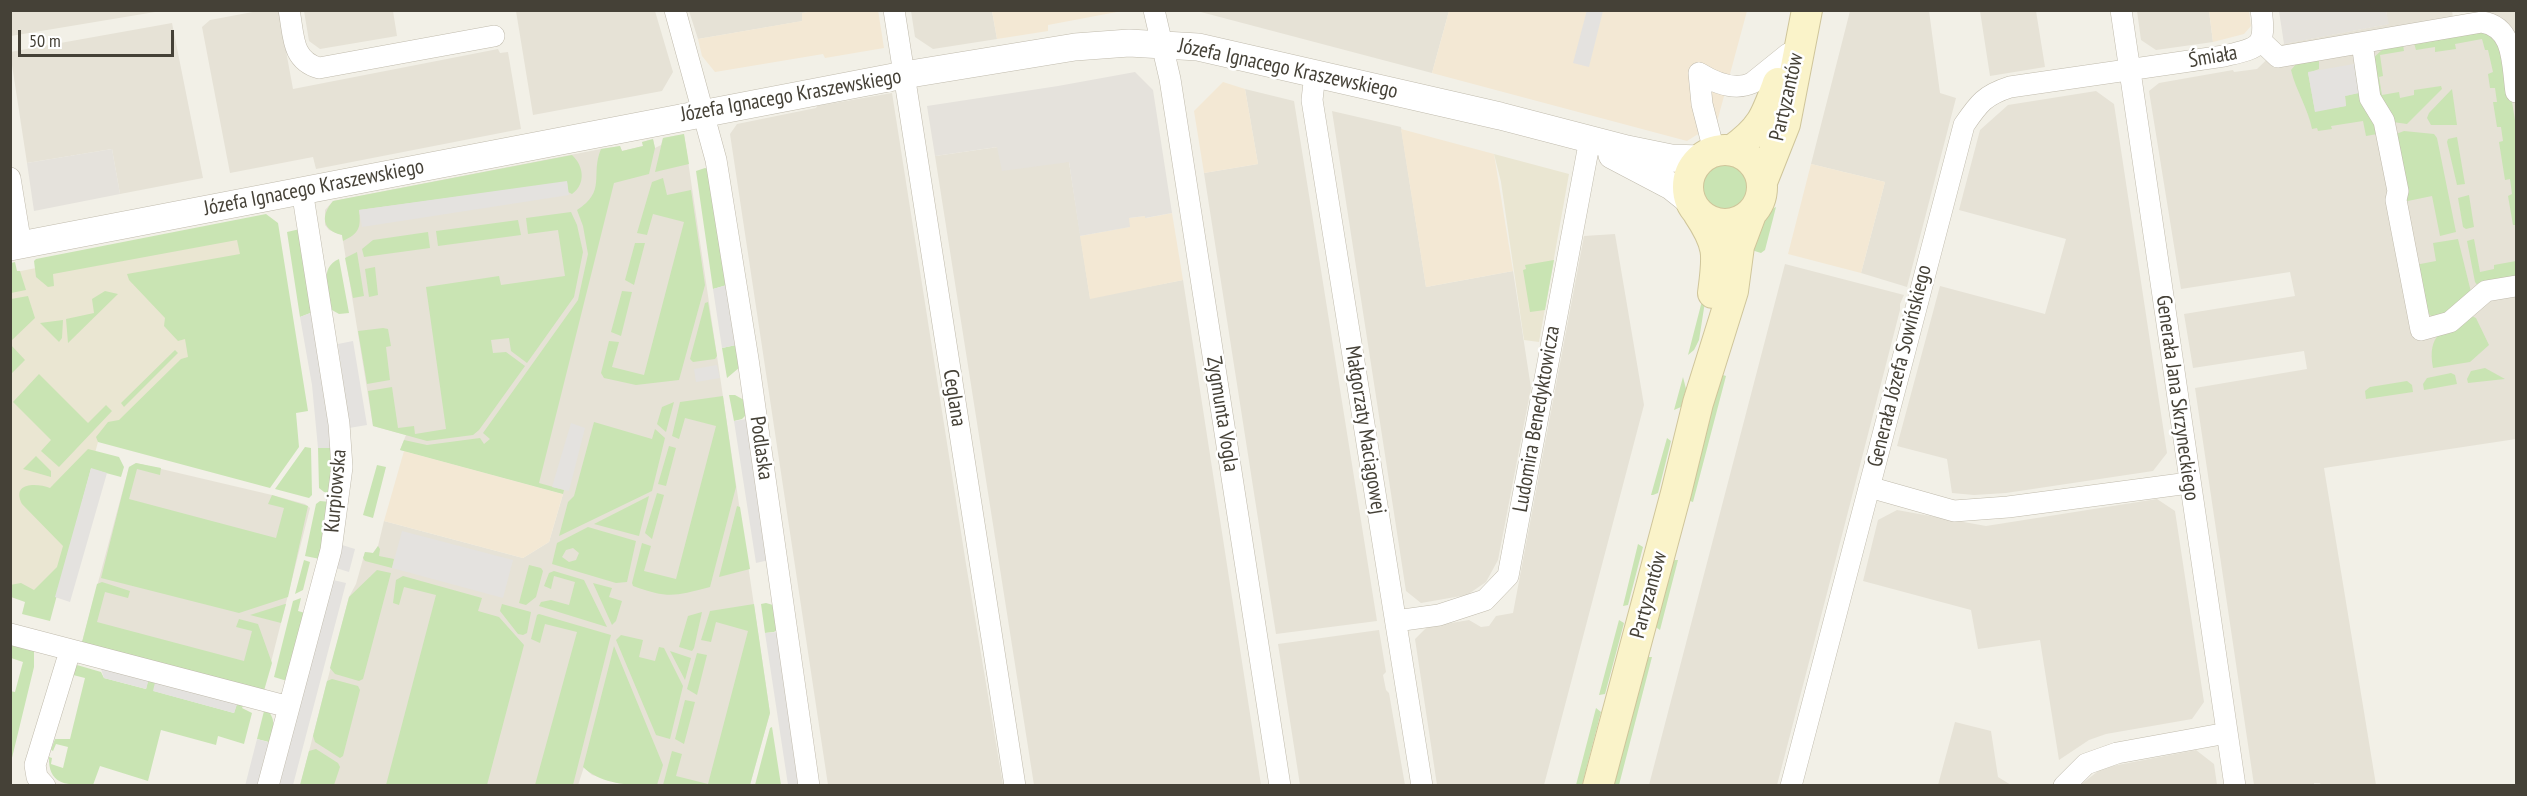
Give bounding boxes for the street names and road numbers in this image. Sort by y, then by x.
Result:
street label: Józefa Ignacego Kraszewskiego [1176,33,1400,105]
street label: Śmiała [2187,40,2239,74]
street label: Partyzantów [1765,51,1809,143]
street label: Józefa Ignacego Kraszewskiego [679,64,903,128]
street label: Józefa Ignacego Kraszewskiego [202,154,426,222]
street label: Generała Józefa Sowińskiego [1863,262,1937,470]
street label: Generała Jana Skrzyneckiego [2150,294,2204,502]
street label: Ludomira Benedyktowicza [1508,324,1566,514]
street label: Małgorzaty Maciągowej [1339,344,1391,516]
street label: Zygmunta Vogla [1200,354,1244,474]
street label: Ceglana [937,368,971,428]
street label: Podlaska [744,415,778,481]
street label: Kurpiowska [320,448,352,534]
street label: Partyzantów [1625,549,1673,641]

